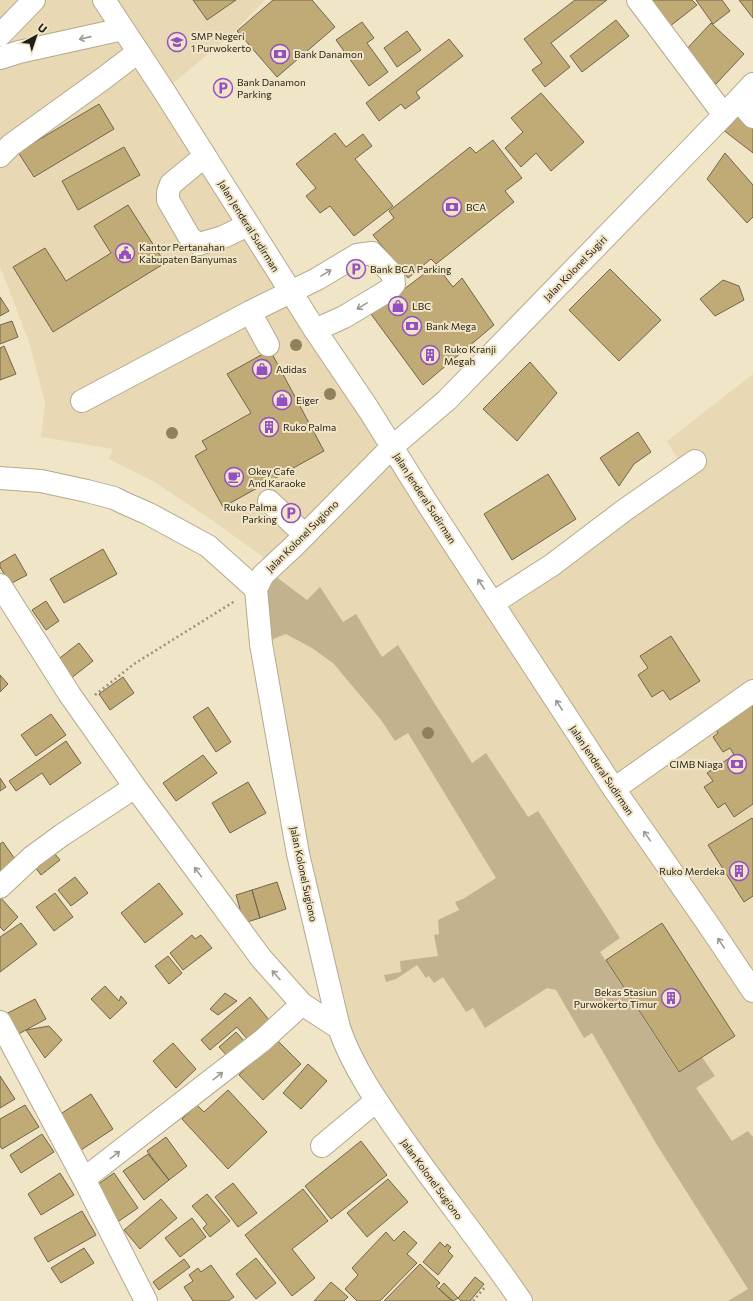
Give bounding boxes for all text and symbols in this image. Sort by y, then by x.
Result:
north arrow [16,16,56,56]
text: U [36,20,50,36]
place label: SMP Negeri 1 Purwokerto [191,30,251,54]
school or university icon: SMP Negeri 1 Purwokerto [166,31,188,53]
one-way arrow [79,34,92,42]
bank icon: Bank Danamon [269,43,291,65]
place label: Bank Danamon [294,48,363,60]
place label: Bank Danamon Parking [237,76,306,100]
parking icon: Bank Danamon Parking [212,77,234,99]
street label: Jalan Jenderal Sudirman [216,178,282,274]
bank icon: BCA [441,196,463,218]
place label: BCA [466,201,486,213]
street label: Jalan Kolonel Sugiri [541,233,609,303]
place label: Kantor Pertanahan Kabupaten Banyumas [139,241,238,265]
public building icon: Kantor Pertanahan Kabupaten Banyumas [114,242,136,264]
parking icon: Bank BCA Parking [345,258,367,280]
place label: Bank BCA Parking [370,263,452,275]
one-way arrow [320,269,332,277]
shop icon: LBC [387,295,409,317]
place label: LBC [412,300,431,312]
one-way arrow [356,303,368,311]
bank icon: Bank Mega [401,315,423,337]
place label: Bank Mega [426,320,476,332]
place label: Ruko Kranji Megah [444,343,496,367]
building icon: Ruko Kranji Megah [419,344,441,366]
shop icon: Adidas [251,358,273,380]
place label: Adidas [276,363,307,375]
shop icon: Eiger [271,389,293,411]
place label: Eiger [296,394,319,406]
building icon: Ruko Palma [258,416,280,438]
place label: Ruko Palma [283,421,336,433]
street label: Jalan Jenderal Sudirman [391,450,459,546]
place label: Okey Cafe And Karaoke [248,465,306,489]
cafe icon: Okey Cafe And Karaoke [223,466,245,488]
street label: Jalan Kolonel Sugiono [263,497,341,575]
place label: Ruko Palma Parking [224,501,278,525]
parking icon: Ruko Palma Parking [280,502,302,524]
one-way arrow [477,579,485,590]
one-way arrow [555,700,563,711]
street label: Jalan Jenderal Sudirman [568,723,636,817]
bank icon: CIMB Niaga [726,753,748,775]
place label: CIMB Niaga [669,758,723,770]
street label: Jalan Kolonel Sugiono [288,825,320,923]
one-way arrow [643,831,651,842]
building icon: Ruko Merdeka [728,860,750,882]
place label: Ruko Merdeka [659,865,725,877]
one-way arrow [193,866,202,877]
one-way arrow [717,938,725,949]
one-way arrow [272,970,281,980]
place label: Bekas Stasiun Purwokerto Timur [574,986,657,1010]
building icon: Bekas Stasiun Purwokerto Timur [660,987,682,1009]
one-way arrow [213,1072,224,1080]
street label: Jalan Kolonel Sugiono [399,1136,465,1222]
one-way arrow [110,1151,121,1160]

